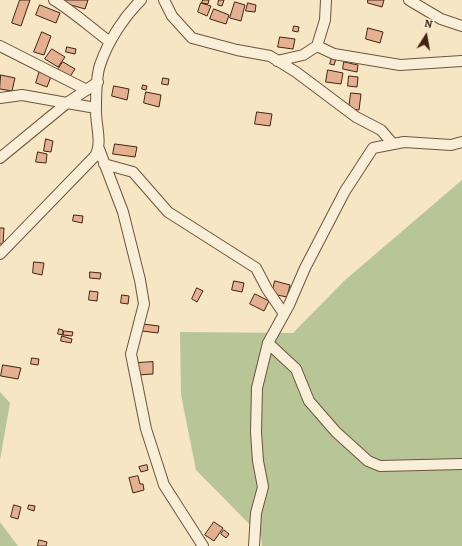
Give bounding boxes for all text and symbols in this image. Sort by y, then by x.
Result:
north arrow [406,16,446,56]
text: N [423,16,434,32]

